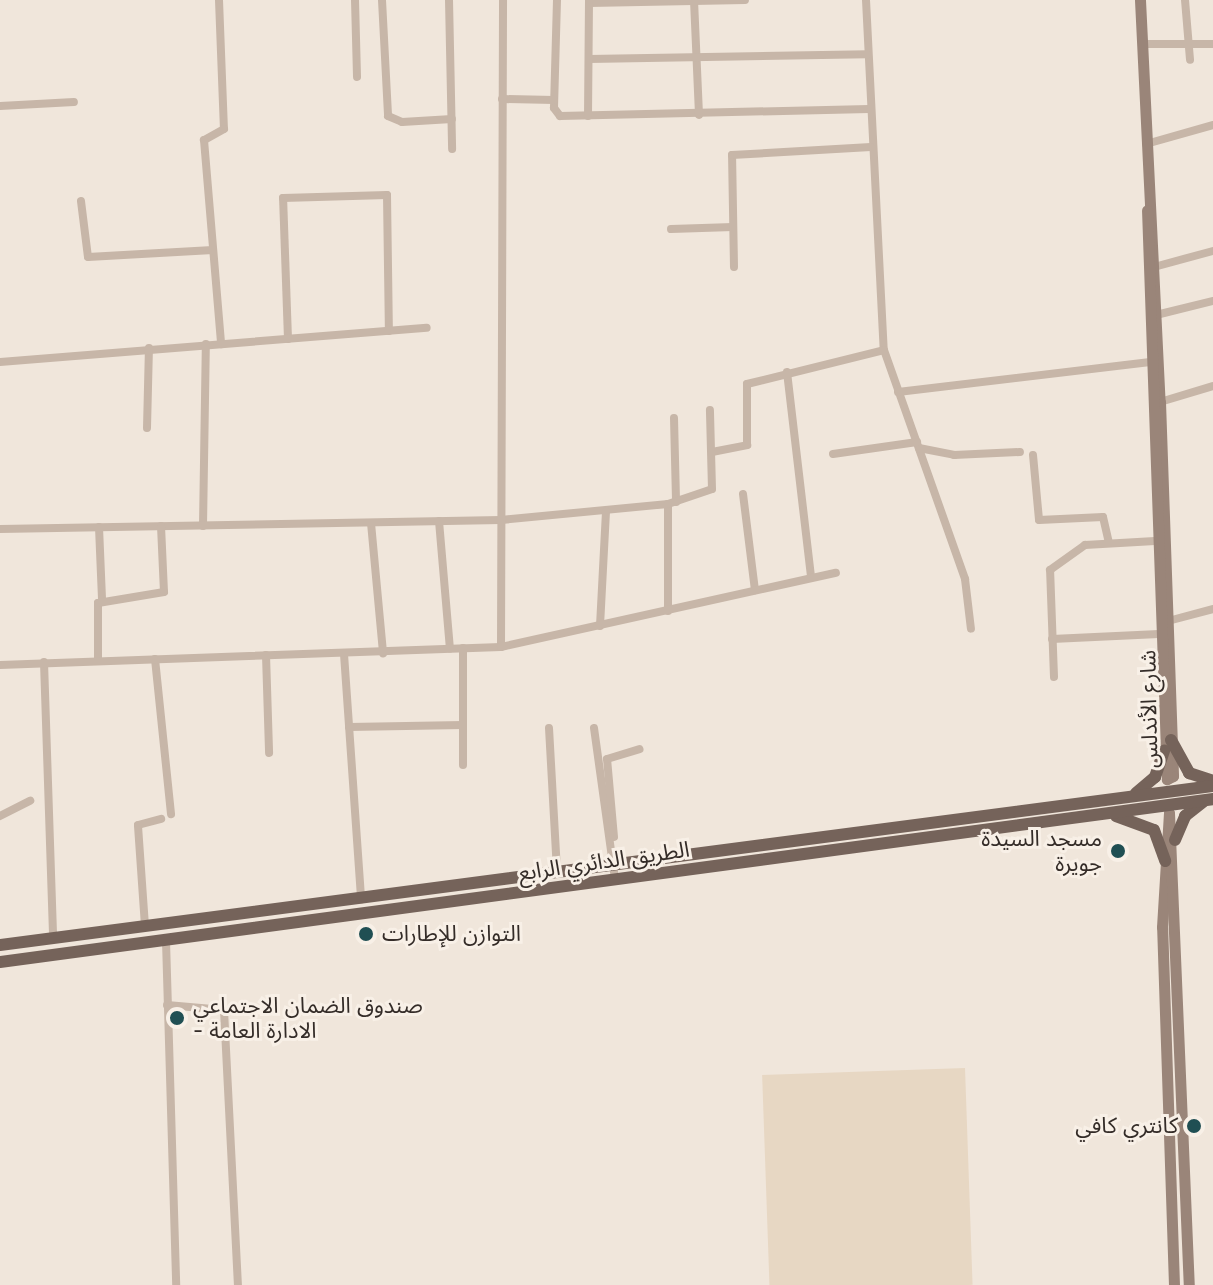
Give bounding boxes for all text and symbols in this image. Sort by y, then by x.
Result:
street label: شارع الأندلس [1135,650,1163,768]
place label: مسجد السيدة جويرة [981,825,1102,876]
street label: الطريق الدائري الرابع [517,836,691,886]
marker: مسجد السيدة جويرة [1109,842,1127,860]
place label: التوازن للإطارات [382,921,521,947]
marker: التوازن للإطارات [357,925,375,943]
place label: صندوق الضمان الاجتماعي - الادارة العامة [193,992,423,1044]
marker: صندوق الضمان الاجتماعي - الادارة العامة [168,1009,186,1027]
place label: كانتري كافي [1075,1113,1178,1139]
marker: كانتري كافي [1185,1117,1203,1135]

